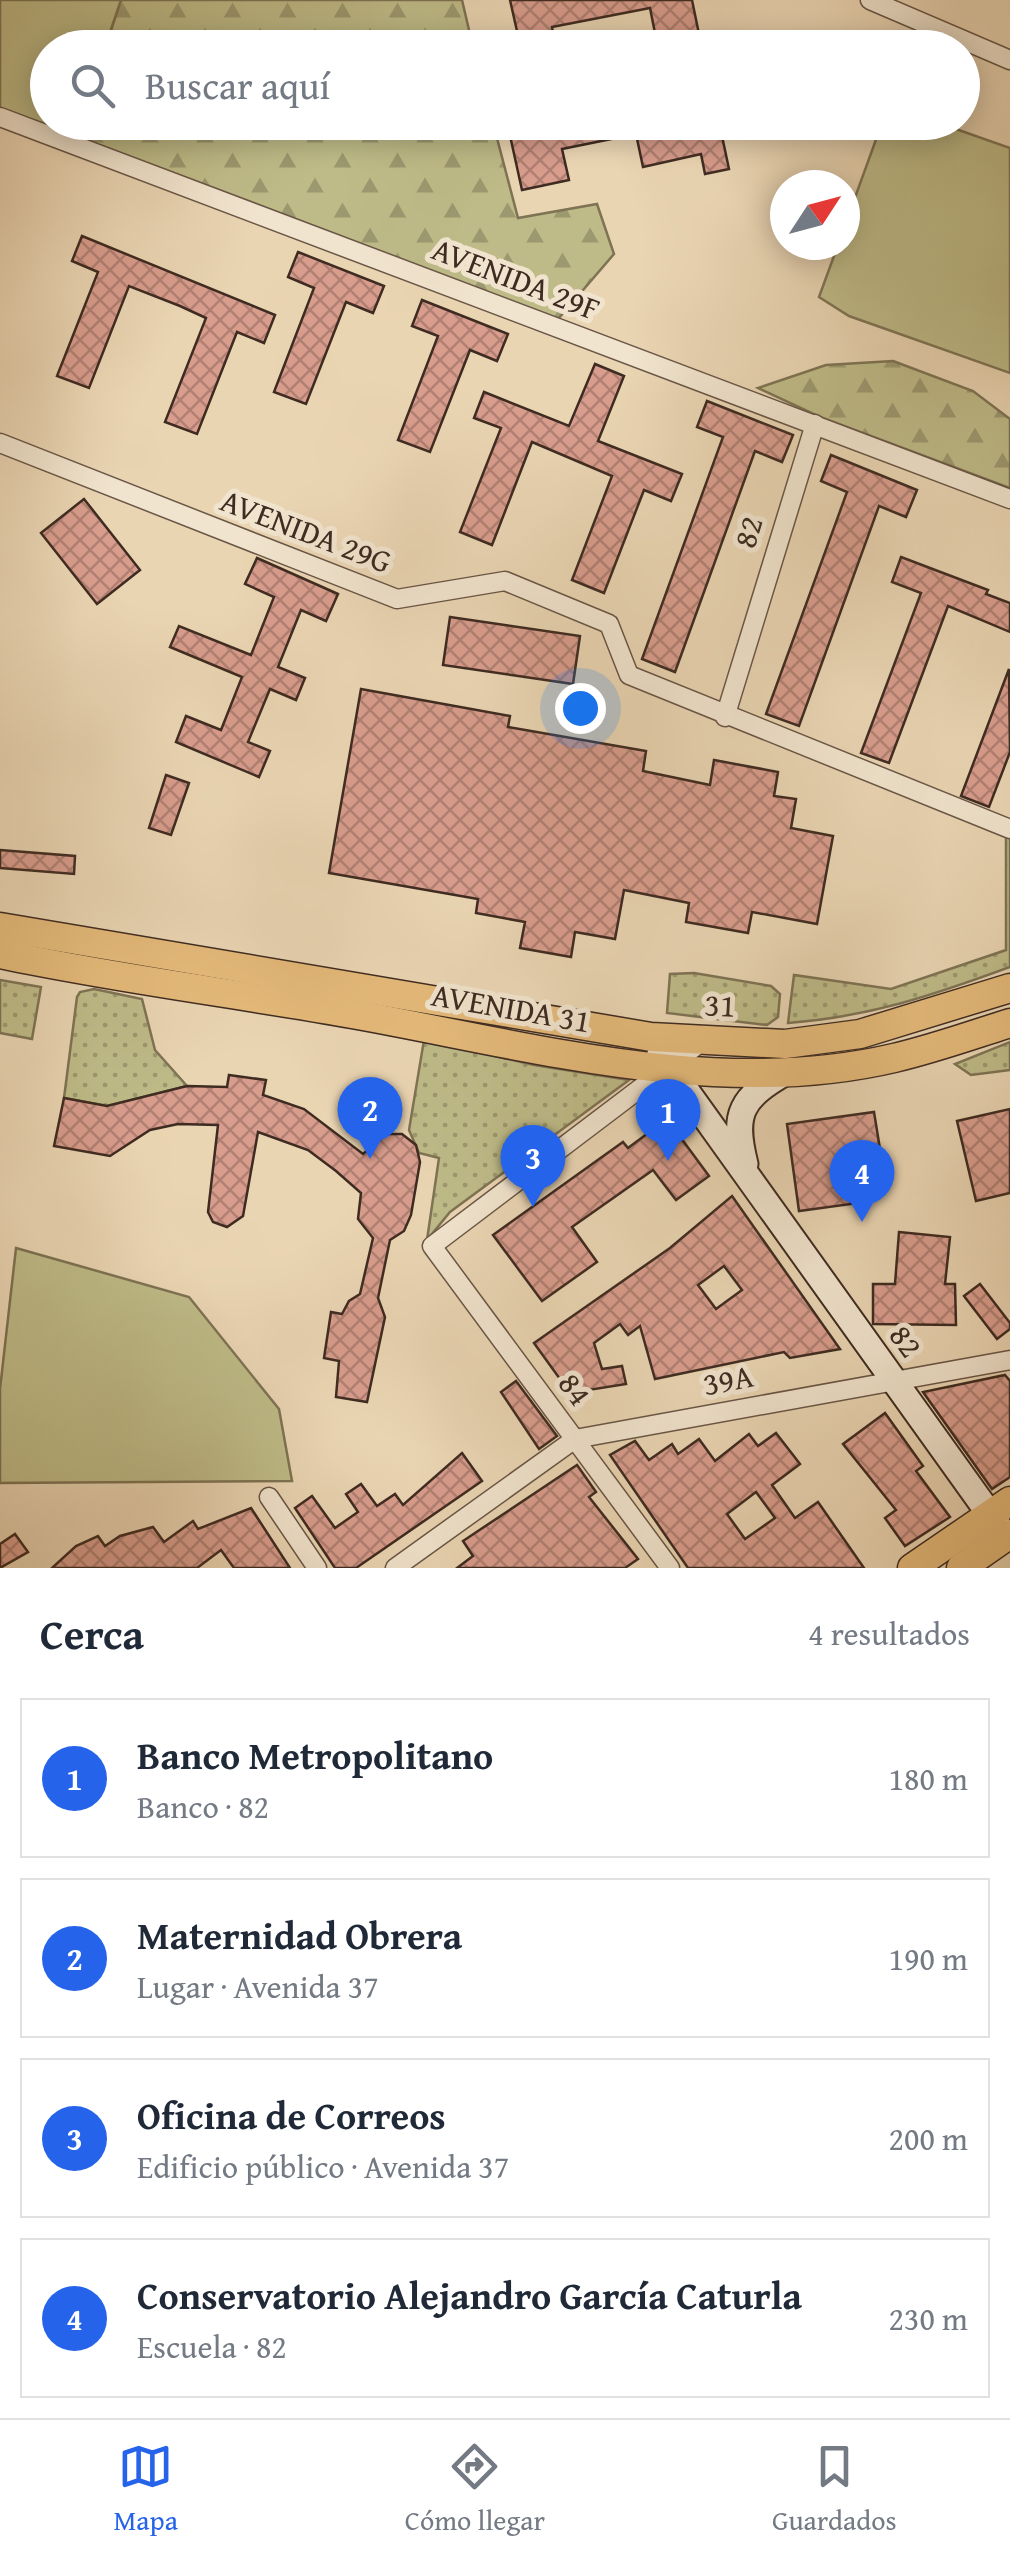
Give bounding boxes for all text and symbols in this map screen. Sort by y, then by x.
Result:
search box [30,30,980,140]
text: Buscar aquí [145,57,330,113]
icon: search [65,58,120,113]
north arrow [770,170,860,260]
street label: AVENIDA 29F [426,225,607,332]
street label: AVENIDA 29G [214,476,398,585]
street label: 82 [721,510,774,553]
your location [555,683,606,734]
street label: AVENIDA 31 [428,970,594,1045]
street label: 31 [703,980,737,1029]
pin: 2 [338,1076,402,1159]
pin: 1 [636,1078,700,1161]
pin: 3 [500,1124,566,1207]
pin: 4 [830,1140,894,1222]
street label: 82 [878,1314,934,1367]
street label: 39A [699,1352,758,1407]
street label: 84 [547,1362,603,1415]
text: Cerca [40,1603,144,1664]
text: 4 resultados [808,1610,970,1657]
text: Banco Metropolitano [137,1727,493,1783]
text: 1 [66,1755,83,1802]
text: 180 m [889,1755,968,1802]
text: Banco · 82 [137,1783,269,1830]
text: Maternidad Obrera [137,1907,462,1963]
text: 2 [66,1935,83,1982]
text: 190 m [889,1935,968,1982]
text: Lugar · Avenida 37 [137,1963,379,2010]
text: Oficina de Correos [137,2087,446,2143]
text: 3 [66,2115,83,2162]
text: 200 m [889,2115,968,2162]
text: Edificio público · Avenida 37 [137,2143,509,2190]
text: Conservatorio Alejandro García Caturla [137,2267,802,2323]
text: 4 [66,2295,83,2342]
text: 230 m [889,2295,968,2342]
text: Escuela · 82 [137,2323,287,2370]
tab: Mapa [113,2439,178,2540]
tab: Cómo llegar [405,2439,545,2540]
tab: Guardados [772,2439,897,2540]

